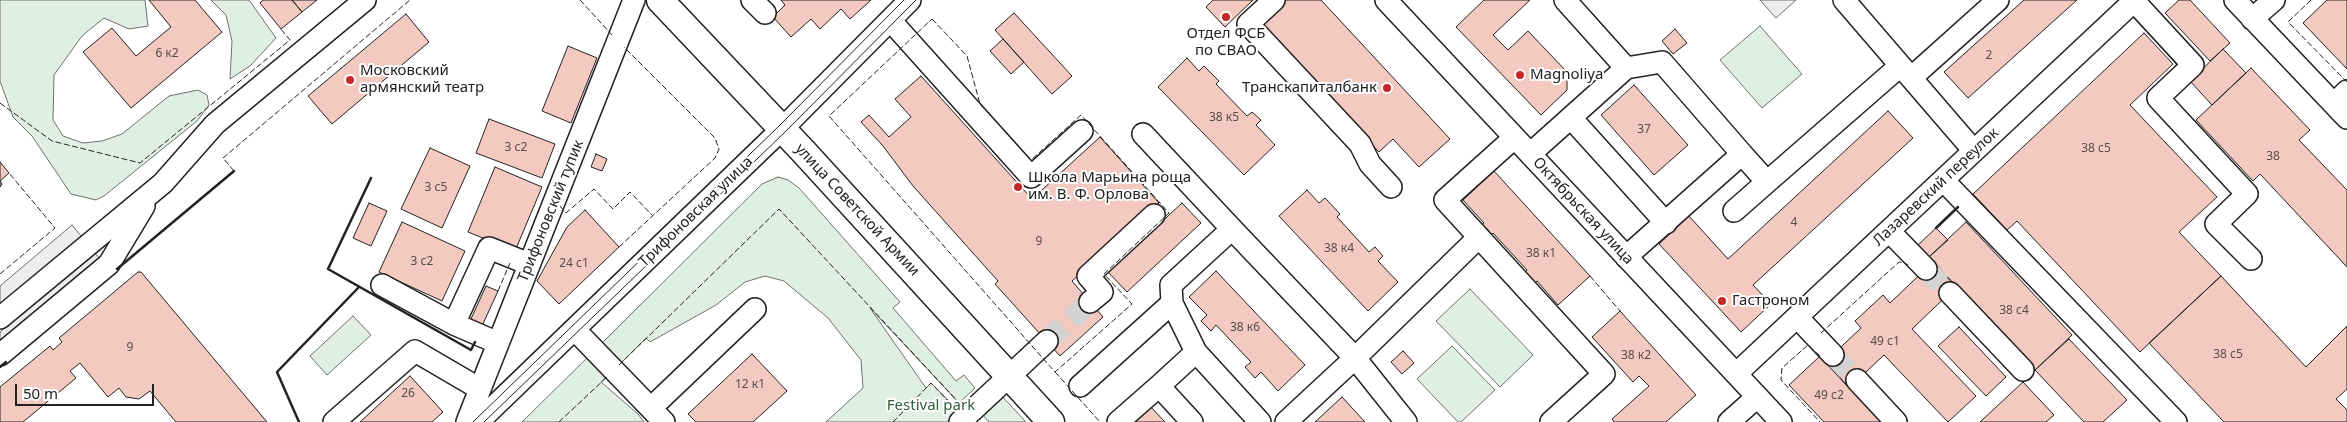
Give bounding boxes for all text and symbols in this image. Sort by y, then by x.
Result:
marker: Отдел ФСБ по СВАО [1220,11,1232,23]
place label: Отдел ФСБ по СВАО [1187,25,1265,60]
house number: 6 к2 [155,47,179,61]
house number: 2 [1986,49,1992,63]
place label: Московский армянский театр [360,62,484,97]
place label: Magnoliya [1530,66,1603,84]
marker: Magnoliya [1514,69,1526,81]
marker: Московский армянский театр [344,74,356,86]
place label: Транскапиталбанк [1242,79,1377,97]
marker: Транскапиталбанк [1381,82,1393,94]
house number: 38 к5 [1209,111,1239,125]
house number: 37 [1637,123,1651,137]
street label: Лазаревский переулок [1870,124,2002,250]
street label: Трифоновский тупик [514,137,588,285]
street label: улица Советской Армии [791,140,923,280]
house number: 3 с2 [505,141,527,155]
house number: 38 с5 [2081,142,2111,156]
house number: 38 [2266,150,2280,164]
street label: Трифоновская улица [635,153,757,271]
street label: Октябрьская улица [1529,154,1637,268]
place label: Школа Марьина роща им. В. Ф. Орлова [1028,169,1191,204]
house number: 3 с5 [425,181,447,195]
marker: Школа Марьина роща им. В. Ф. Орлова [1012,181,1024,193]
house number: 4 [1791,216,1797,230]
house number: 9 [1036,235,1042,249]
house number: 38 к4 [1324,242,1354,256]
house number: 38 к1 [1526,247,1556,261]
house number: 3 с2 [411,255,433,269]
house number: 24 с1 [559,257,589,271]
place label: Гастроном [1732,292,1809,310]
marker: Гастроном [1716,295,1728,307]
house number: 38 с4 [1999,304,2029,318]
house number: 38 к6 [1230,321,1260,335]
house number: 49 с1 [1870,335,1900,349]
house number: 9 [127,341,133,355]
house number: 38 с5 [2213,348,2243,362]
house number: 38 к2 [1621,349,1651,363]
scale bar [18,374,156,406]
house number: 12 к1 [735,378,765,392]
text: 50 m [23,383,58,403]
house number: 26 [401,387,415,401]
house number: 49 с2 [1814,389,1844,403]
park label: Festival park [887,397,975,415]

